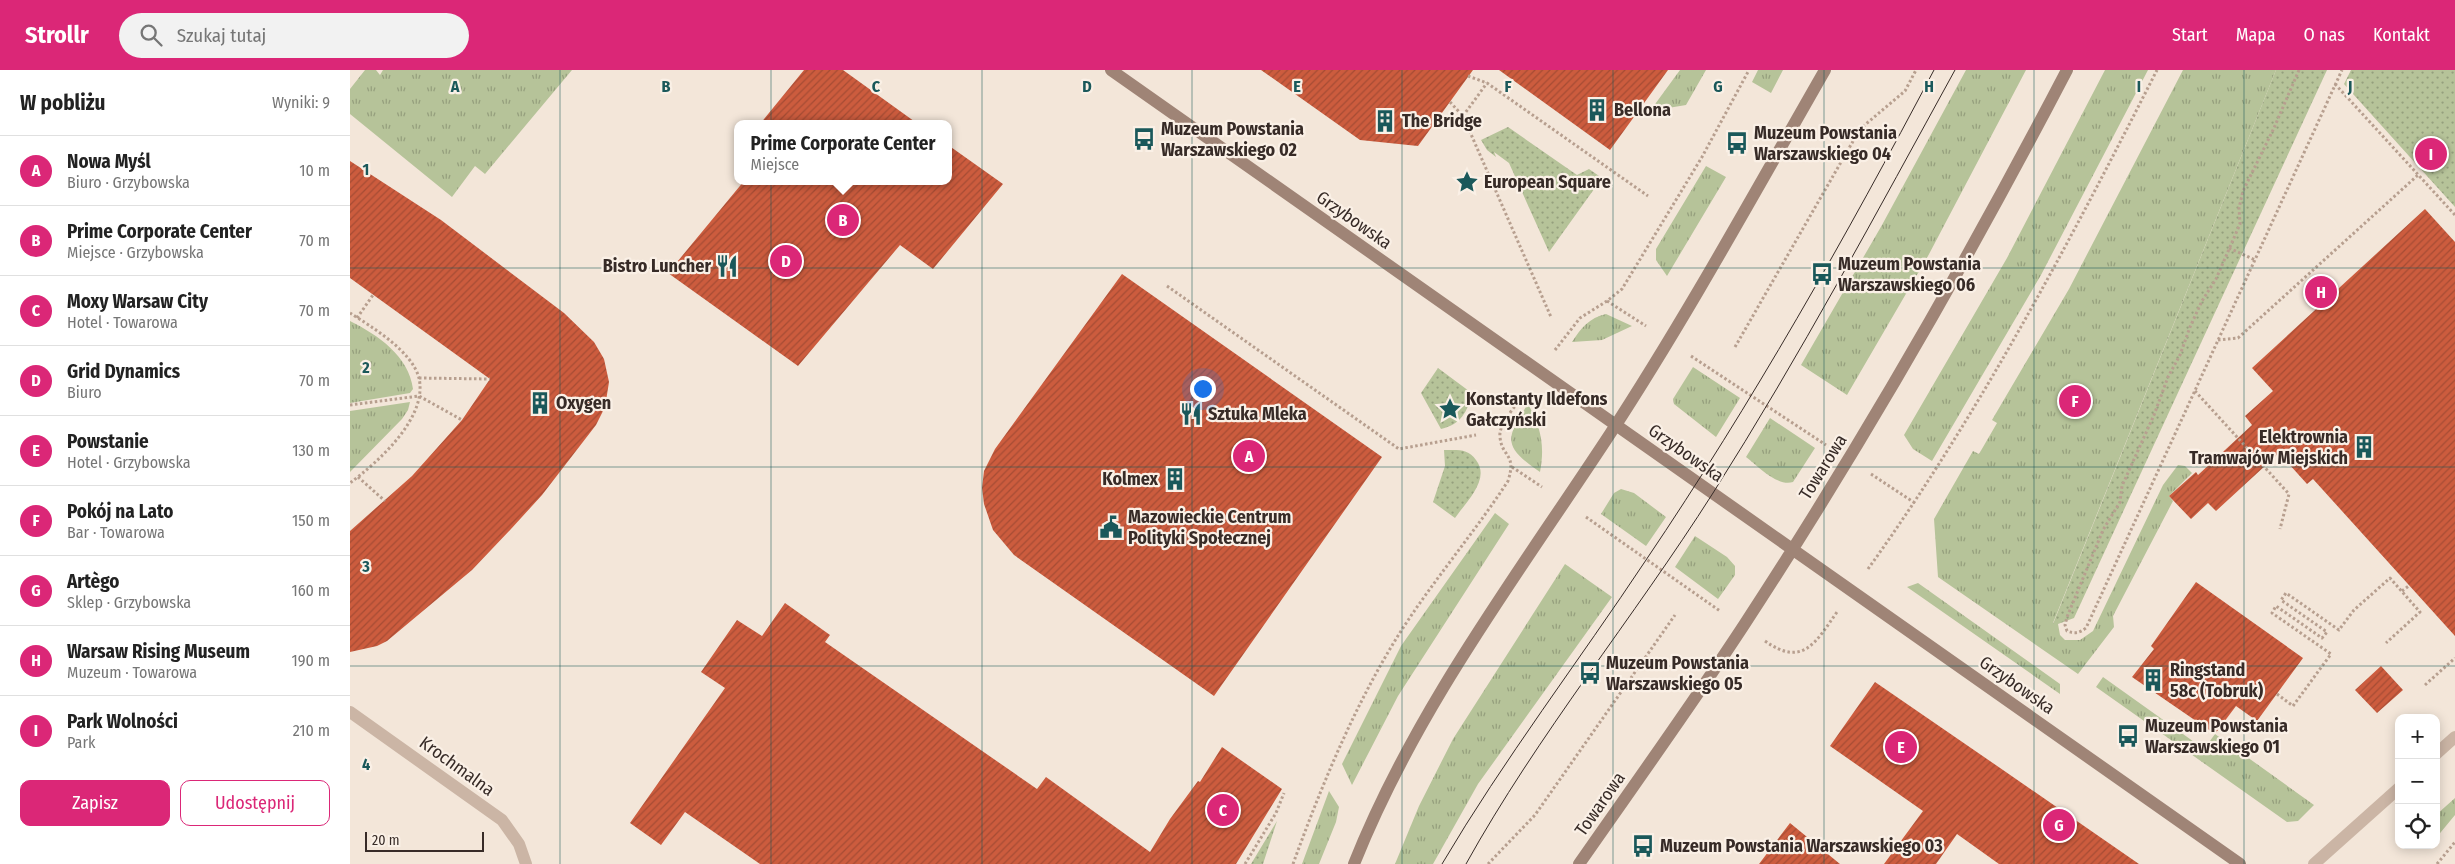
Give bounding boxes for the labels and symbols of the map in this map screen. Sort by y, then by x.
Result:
text: A [450,77,460,96]
text: B [662,77,671,96]
text: C [872,77,881,96]
text: D [1082,77,1092,96]
text: E [1293,77,1301,96]
text: F [1504,77,1512,96]
text: G [1713,77,1723,96]
text: H [1924,77,1934,96]
text: I [2137,77,2141,96]
text: J [2347,77,2352,96]
building icon: Bellona [1584,97,1610,123]
place label: Bellona [1614,99,1671,121]
building icon: The Bridge [1372,108,1398,134]
place label: The Bridge [1402,110,1482,132]
place label: Muzeum Powstania Warszawskiego 02 [1161,118,1304,161]
place label: Muzeum Powstania Warszawskiego 04 [1754,122,1897,165]
bus stop icon: Muzeum Powstania Warszawskiego 02 [1131,126,1157,152]
bus stop icon: Muzeum Powstania Warszawskiego 04 [1724,130,1750,156]
pin: I [2415,135,2447,173]
text: 1 [363,160,369,179]
place icon: European Square [1454,169,1480,195]
place label: European Square [1484,171,1611,193]
street label: Grzybowska [1312,186,1396,254]
pin: B [827,201,859,239]
pin: D [770,242,802,280]
restaurant icon: Bistro Luncher [714,253,740,279]
place label: Muzeum Powstania Warszawskiego 06 [1838,253,1981,296]
place label: Bistro Luncher [603,255,711,277]
bus stop icon: Muzeum Powstania Warszawskiego 06 [1809,261,1835,287]
pin: H [2305,273,2337,311]
text: 2 [361,358,370,377]
your location [1190,376,1216,402]
pin: F [2059,382,2091,420]
place label: Konstanty Ildefons Gałczyński [1466,388,1608,431]
building icon: Oxygen [527,390,553,416]
place label: Oxygen [556,392,611,414]
place icon: Konstanty Ildefons Gałczyński [1437,396,1463,422]
restaurant icon: Sztuka Mleka [1178,401,1204,427]
place label: Sztuka Mleka [1208,403,1307,425]
street label: Grzybowska [1644,419,1728,487]
place label: Elektrownia Tramwajów Miejskich [2189,426,2348,469]
street label: Towarowa [1794,430,1852,504]
building icon: Elektrownia Tramwajów Miejskich [2351,434,2377,460]
pin: A [1233,437,1265,475]
building icon: Kolmex [1162,466,1188,492]
place label: Kolmex [1102,468,1159,490]
place label: Mazowieckie Centrum Polityki Społecznej [1128,506,1291,549]
public building icon: Mazowieckie Centrum Polityki Społecznej [1098,514,1124,540]
text: 3 [361,557,370,576]
street label: Grzybowska [1975,651,2059,719]
place label: Muzeum Powstania Warszawskiego 05 [1606,652,1749,695]
place label: Ringstand 58c (Tobruk) [2170,659,2264,702]
bus stop icon: Muzeum Powstania Warszawskiego 05 [1577,660,1603,686]
building icon: Ringstand 58c (Tobruk) [2140,667,2166,693]
place label: Muzeum Powstania Warszawskiego 01 [2145,715,2288,758]
bus stop icon: Muzeum Powstania Warszawskiego 01 [2115,723,2141,749]
pin: E [1885,728,1917,766]
street label: Krochmalna [415,731,499,801]
text: 4 [362,755,370,774]
street label: Towarowa [1570,768,1630,840]
pin: C [1207,791,1239,829]
pin: G [2043,806,2075,844]
scale bar [365,829,484,852]
bus stop icon: Muzeum Powstania Warszawskiego 03 [1630,833,1656,859]
place label: Muzeum Powstania Warszawskiego 03 [1660,835,1943,857]

